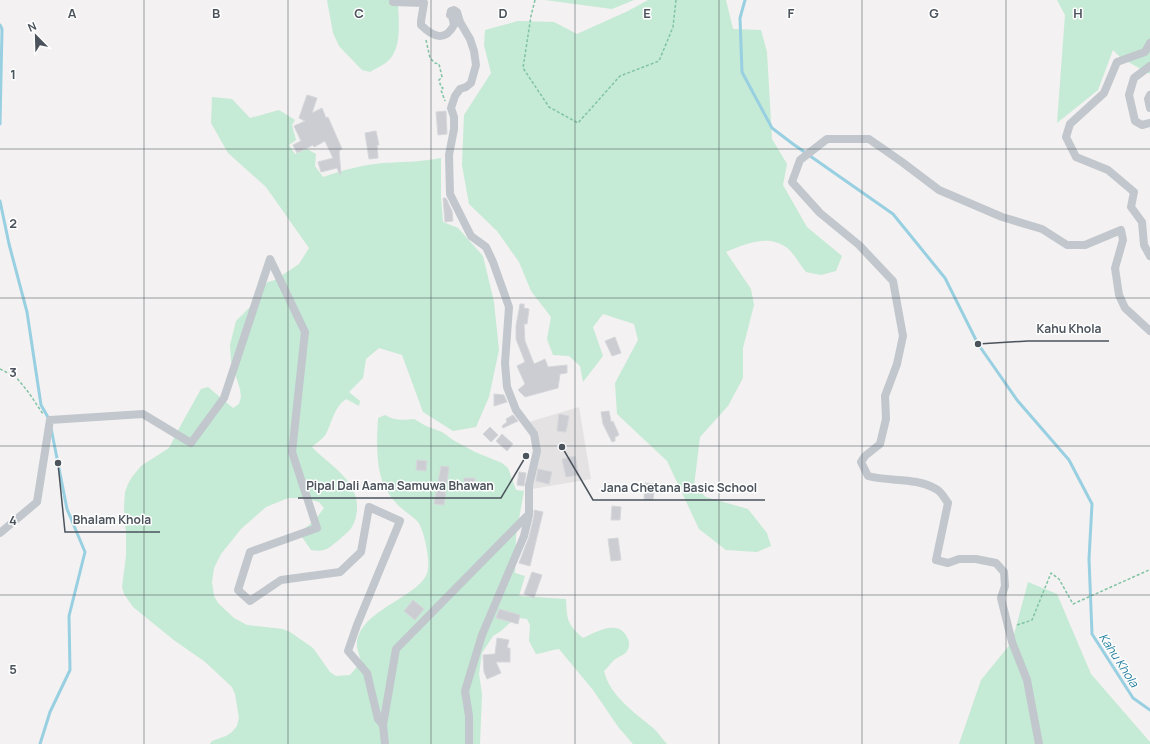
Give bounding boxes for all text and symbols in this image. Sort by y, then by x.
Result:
text: A [68,4,77,22]
text: B [212,4,220,22]
text: C [354,4,364,22]
text: D [498,4,508,22]
text: E [643,4,651,22]
text: F [788,4,795,22]
text: G [929,4,939,22]
text: H [1073,4,1083,22]
north arrow [16,16,56,56]
text: N [25,18,39,35]
text: 1 [10,65,16,83]
text: 2 [9,214,17,232]
callout: Kahu Khola [1028,317,1109,341]
text: Kahu Khola [1036,320,1102,337]
text: 3 [9,363,17,381]
callout: Pipal Dali Aama Samuwa Bhawan [298,474,501,498]
callout: Jana Chetana Basic School [593,476,765,500]
text: Pipal Dali Aama Samuwa Bhawan [306,477,494,494]
text: Jana Chetana Basic School [601,479,757,496]
callout: Bhalam Khola [65,508,160,532]
text: 4 [9,511,17,529]
text: Bhalam Khola [73,511,151,528]
water label: Kahu Khola [1095,630,1144,691]
text: 5 [9,660,17,678]

